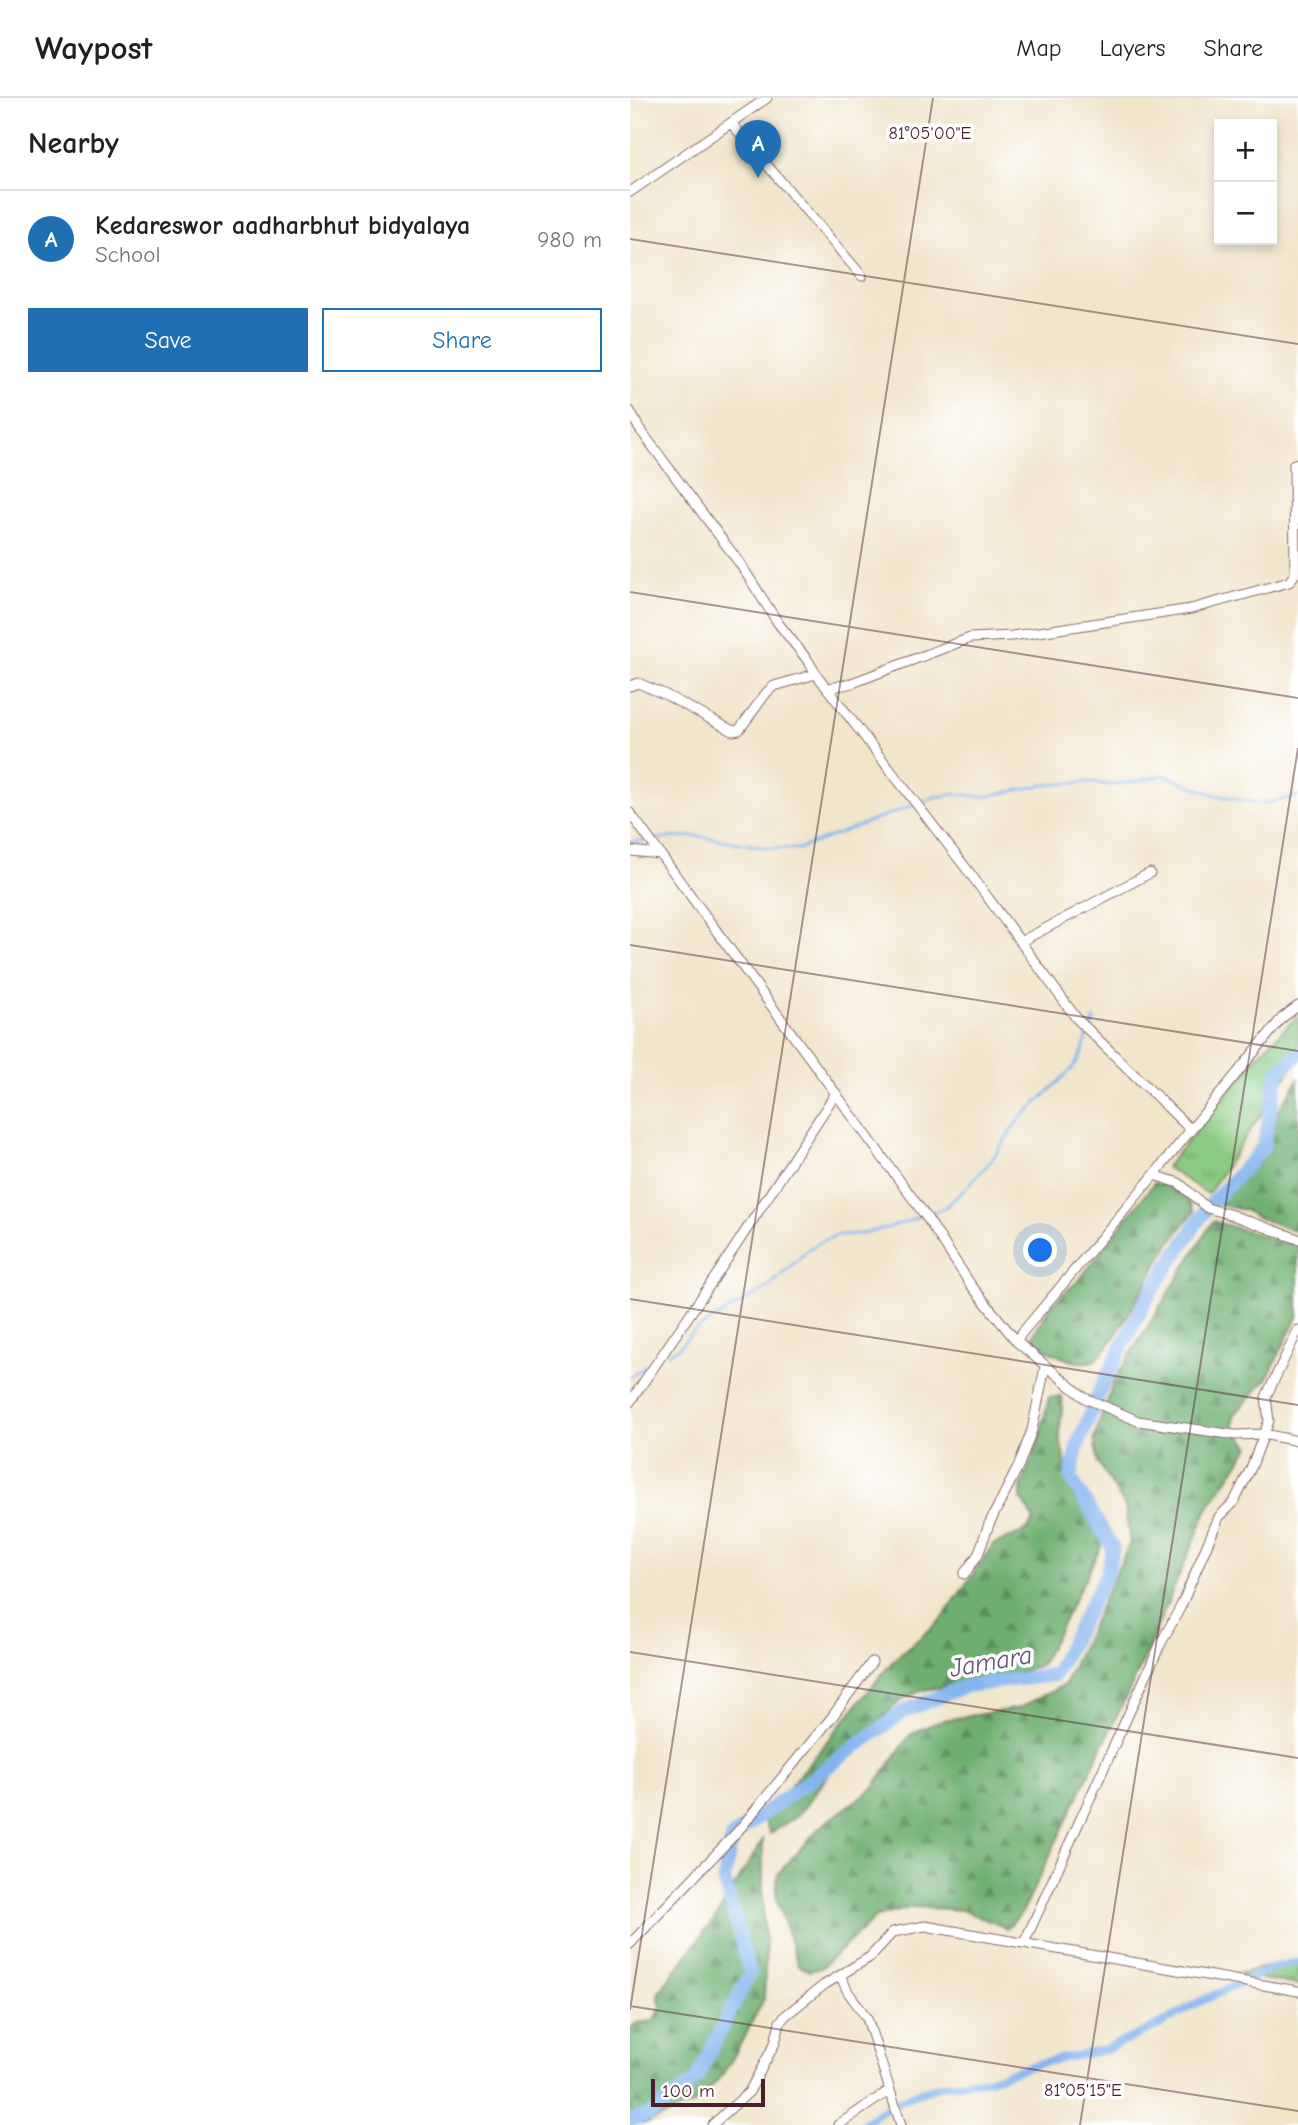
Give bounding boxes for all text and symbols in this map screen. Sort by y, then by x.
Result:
text: Waypost [35,29,152,67]
text: Map [1016,34,1062,62]
text: Layers [1100,34,1165,62]
text: Share [1203,34,1263,62]
map controls [1214,119,1277,245]
button: + [1214,119,1277,182]
pin: A [735,120,781,178]
text: 81°05'00"E [889,123,972,144]
text: Nearby [28,126,119,161]
button: − [1214,182,1277,245]
text: Kedareswor aadharbhut bidyalaya [95,211,470,241]
text: A [45,226,57,253]
text: 980 m [537,226,602,253]
text: School [95,241,160,268]
button: Save [28,308,308,372]
button: Share [322,308,602,372]
your location [1023,1233,1057,1267]
water label: Jamara [947,1640,1034,1684]
scale bar [651,2076,765,2108]
text: 100 m [662,2080,715,2102]
text: 81°05'15"E [1044,2080,1122,2101]

